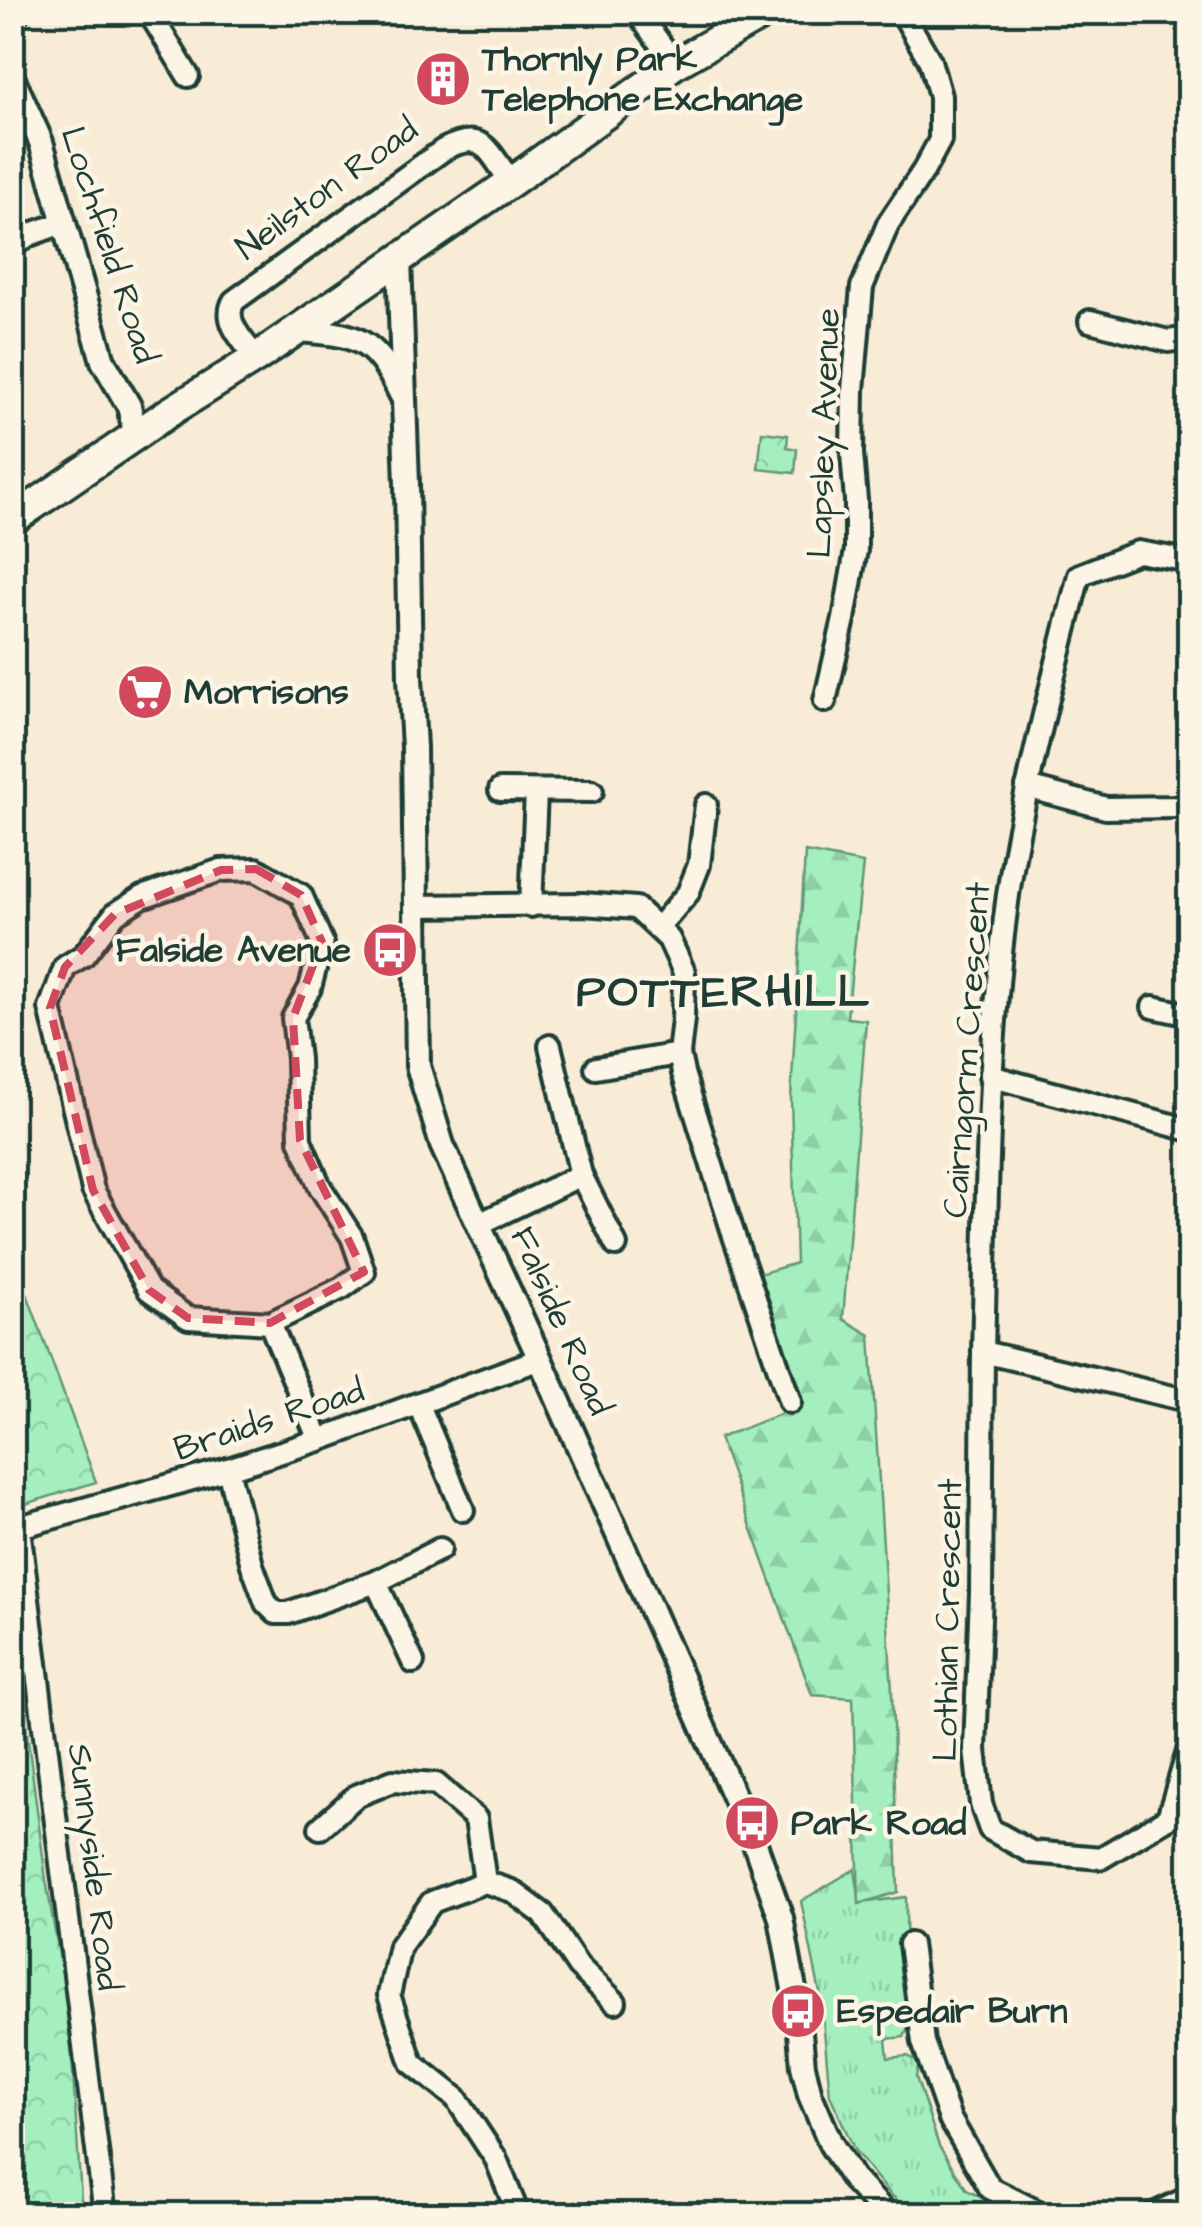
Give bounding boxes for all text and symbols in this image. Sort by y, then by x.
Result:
place label: Thornly Park Telephone Exchange [481,35,803,126]
building icon: Thornly Park Telephone Exchange [413,49,473,109]
street label: Neilston Road [226,106,428,272]
street label: Lochfield Road [48,120,170,370]
street label: Lapsley Avenue [795,307,854,559]
supermarket icon: Morrisons [115,662,175,722]
place label: Morrisons [184,668,349,717]
street label: Cairngorm Crescent [931,881,1005,1220]
bus stop icon: Falside Avenue [360,920,420,980]
place label: Falside Avenue [116,926,351,975]
district label: POTTERHILL [577,962,872,1024]
street label: Falside Road [498,1219,624,1423]
street label: Braids Road [168,1366,370,1474]
street label: Lothian Crescent [921,1478,975,1762]
street label: Sunnyside Road [54,1741,133,1994]
bus stop icon: Park Road [722,1793,782,1853]
place label: Park Road [791,1799,966,1848]
bus stop icon: Espedair Burn [768,1981,828,2041]
place label: Espedair Burn [837,1987,1068,2037]

